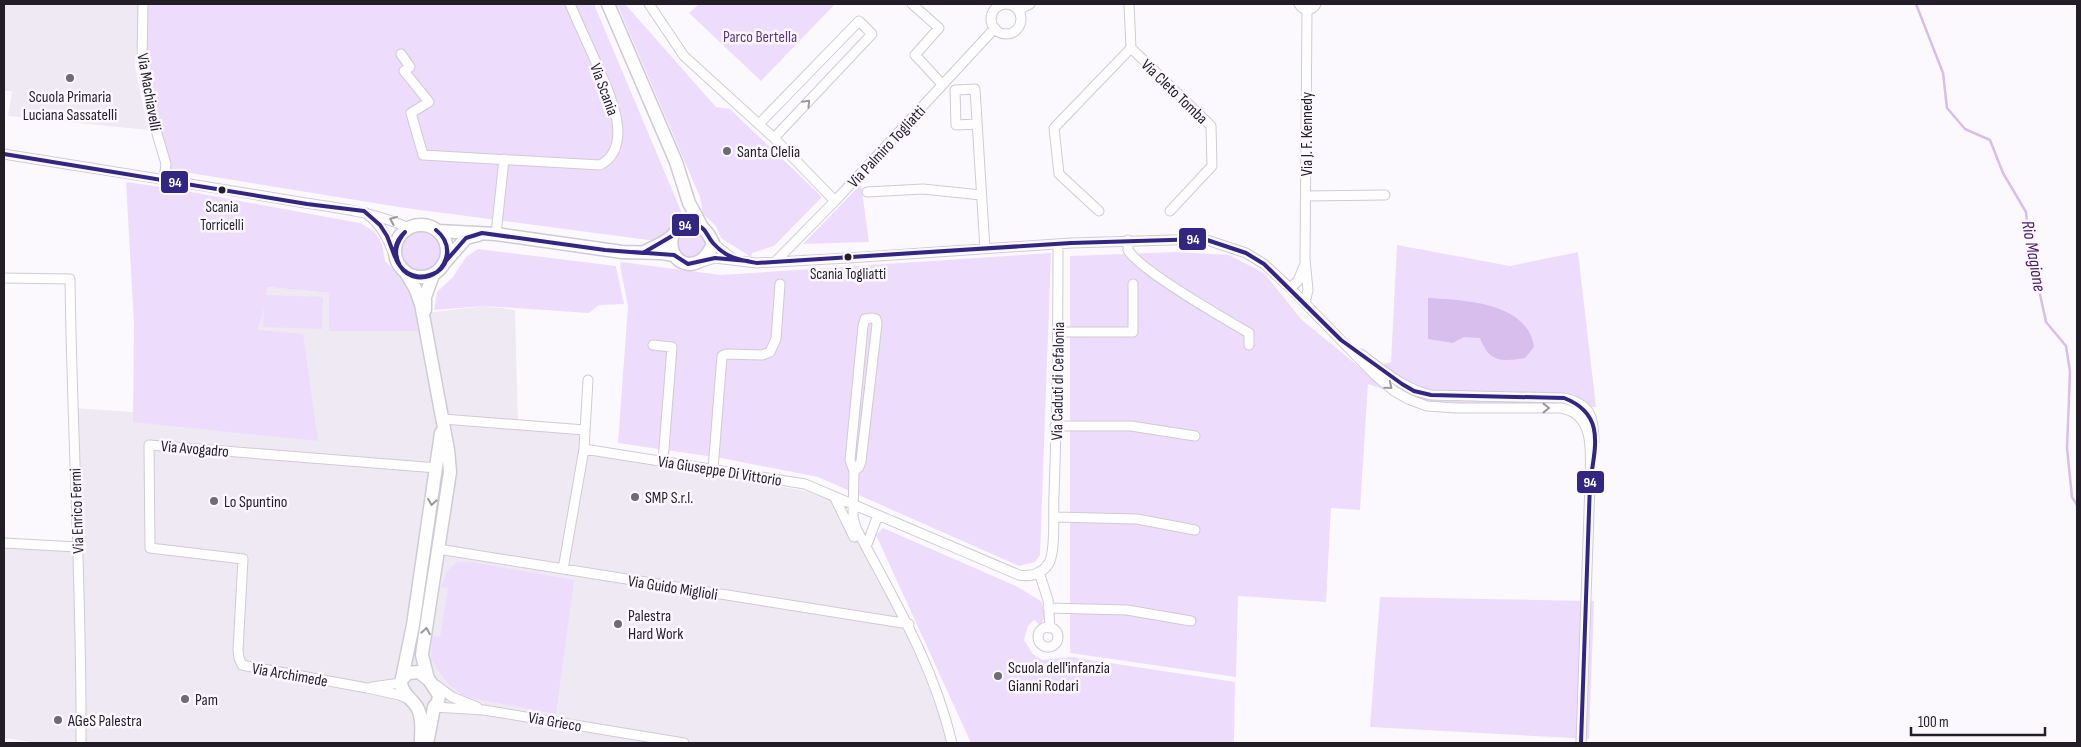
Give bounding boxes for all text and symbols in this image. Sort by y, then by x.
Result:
park label: Parco Bertella [723,28,797,47]
street label: Via Machiavelli [132,52,165,133]
street label: Via Cleto Tomba [1137,56,1211,128]
street label: Via Scania [585,61,622,118]
marker: Scuola Primaria Luciana Sassatelli [64,72,76,84]
place label: Scuola Primaria Luciana Sassatelli [23,88,117,125]
street label: Via J. F. Kennedy [1298,92,1317,176]
one-way arrow [801,99,810,108]
street label: Via Palmiro Togliatti [844,102,930,192]
place label: Santa Clelia [737,143,800,162]
marker: Santa Clelia [721,145,733,157]
line badge: 94 [160,170,189,194]
text: 94 [168,174,182,191]
marker: Scania Torricelli [217,185,227,195]
place label: Scania Torricelli [200,198,244,235]
line badge: 94 [671,213,700,237]
one-way arrow [389,216,398,227]
text: 94 [678,217,692,234]
water label: Rio Magione [2017,219,2050,293]
line badge: 94 [1178,227,1207,251]
text: 94 [1186,231,1200,248]
marker: Scania Togliatti [843,252,853,262]
place label: Scania Togliatti [810,265,886,284]
street label: Via Caduti di Cefalonia [1048,321,1069,441]
one-way arrow [1383,381,1392,389]
one-way arrow [1542,403,1550,413]
street label: Via Avogadro [160,437,230,462]
street label: Via Giuseppe Di Vittorio [657,452,783,491]
street label: Via Enrico Fermi [67,468,88,554]
line badge: 94 [1576,470,1605,494]
text: 94 [1583,474,1597,491]
place label: SMP S.r.l. [645,489,693,508]
marker: SMP S.r.l. [629,491,641,503]
place label: Lo Spuntino [224,493,287,512]
marker: Lo Spuntino [208,495,220,507]
one-way arrow [427,498,438,506]
street label: Via Guido Miglioli [627,572,719,605]
place label: Palestra Hard Work [628,607,683,644]
marker: Palestra Hard Work [612,618,624,630]
one-way arrow [420,627,430,635]
street label: Via Archimede [250,659,329,691]
place label: Scuola dell'infanzia Gianni Rodari [1008,659,1110,696]
marker: Scuola dell'infanzia Gianni Rodari [992,670,1004,682]
place label: Pam [195,691,218,710]
marker: Pam [179,693,191,705]
scale bar [1911,704,2045,736]
street label: Via Grieco [527,708,583,737]
place label: AGeS Palestra [67,712,142,731]
text: 100 m [1918,713,1949,732]
marker: AGeS Palestra [52,714,64,726]

